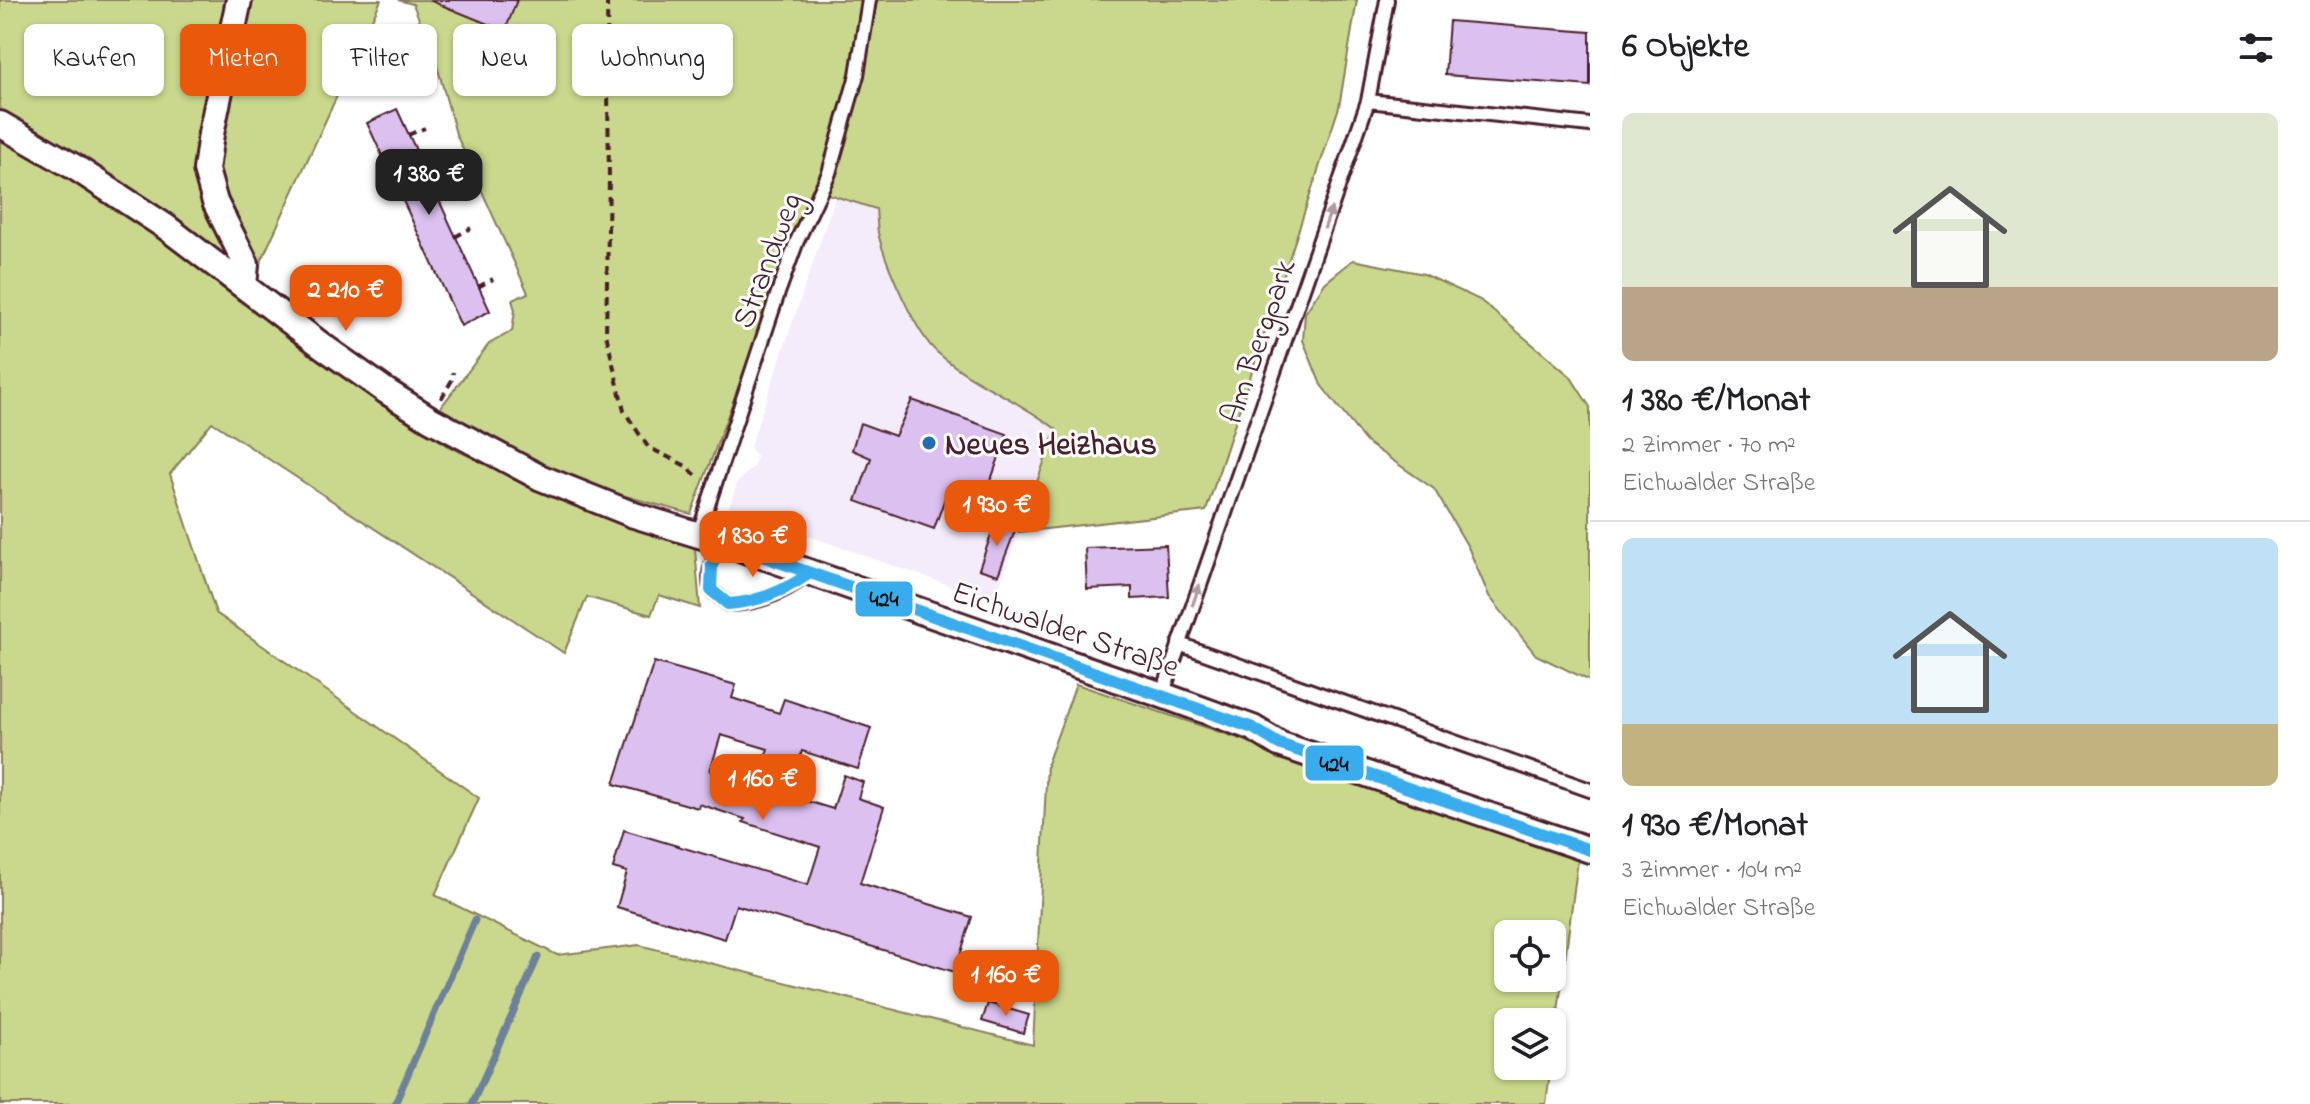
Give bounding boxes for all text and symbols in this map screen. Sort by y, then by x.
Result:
text: 6 Objekte [1622,23,1749,73]
chip: Kaufen [24,24,164,96]
chip: Mieten [180,24,306,96]
chip: Filter [322,24,437,96]
chip: Neu [453,24,556,96]
chip: Wohnung [572,24,733,96]
icon: filters [2234,26,2278,70]
pin: 1 380 € [355,149,503,217]
text: 1 380 € [393,156,465,194]
icon: home [1878,165,2022,309]
street label: Strandweg [722,187,817,336]
one-way arrow [1322,205,1335,229]
street label: Am Bergpark [1210,253,1311,431]
pin: 2 210 € [272,265,420,333]
text: 2 210 € [308,272,384,310]
text: 1 380 €/Monat [1622,377,1810,427]
place label: Neues Heizhaus [945,423,1157,470]
text: 2 Zimmer · 70 m² [1622,427,1796,465]
marker: Neues Heizhaus [920,434,938,452]
text: Eichwalder Straße [1622,465,1815,503]
pin: 1 930 € [923,480,1071,548]
text: 1 930 € [962,487,1032,525]
pin: 1 830 € [679,511,827,579]
text: 1 830 € [717,518,789,556]
street label: Eichwalder Straße [945,570,1186,692]
line badge: 424 [854,580,914,618]
one-way arrow [1190,583,1202,607]
text: 424 [869,585,899,617]
icon: home [1878,590,2022,734]
line badge: 424 [1304,744,1365,782]
text: 424 [1319,750,1349,782]
pin: 1 160 € [689,754,837,822]
text: 1 160 € [728,761,798,799]
text: 1 930 €/Monat [1622,802,1808,852]
text: 3 Zimmer · 104 m² [1622,852,1802,890]
text: Eichwalder Straße [1622,890,1815,928]
map controls [1494,920,1566,1080]
button: locate [1494,920,1566,992]
pin: 1 160 € [932,950,1080,1018]
text: 1 160 € [971,957,1041,995]
button: layers [1494,1008,1566,1080]

